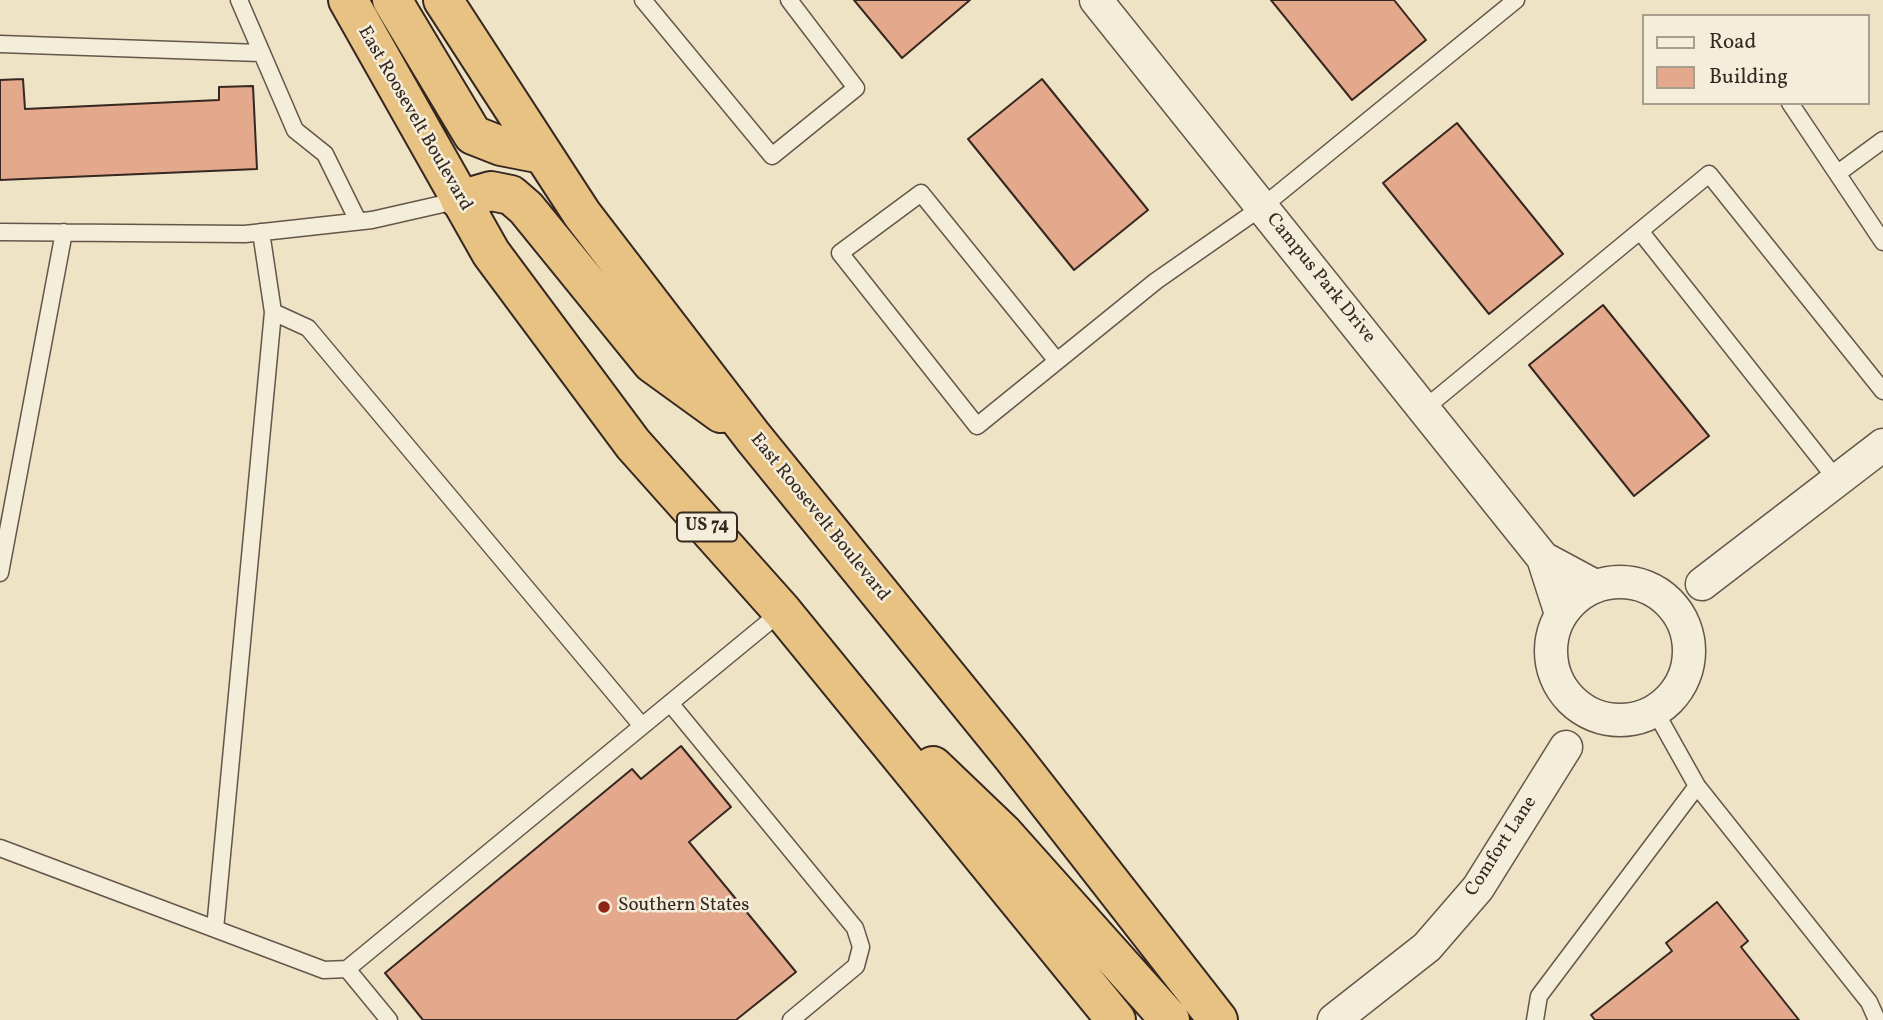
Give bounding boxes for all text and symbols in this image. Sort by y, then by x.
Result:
legend [1642,14,1869,105]
street label: East Roosevelt Boulevard [352,23,476,215]
text: Road [1709,28,1756,57]
text: Building [1709,63,1788,92]
street label: Campus Park Drive [1260,209,1380,349]
street label: East Roosevelt Boulevard [744,429,894,607]
road number: US 74 [677,512,737,542]
street label: Comfort Lane [1461,793,1543,901]
place label: Southern States [618,896,749,918]
marker: Southern States [596,899,612,915]

